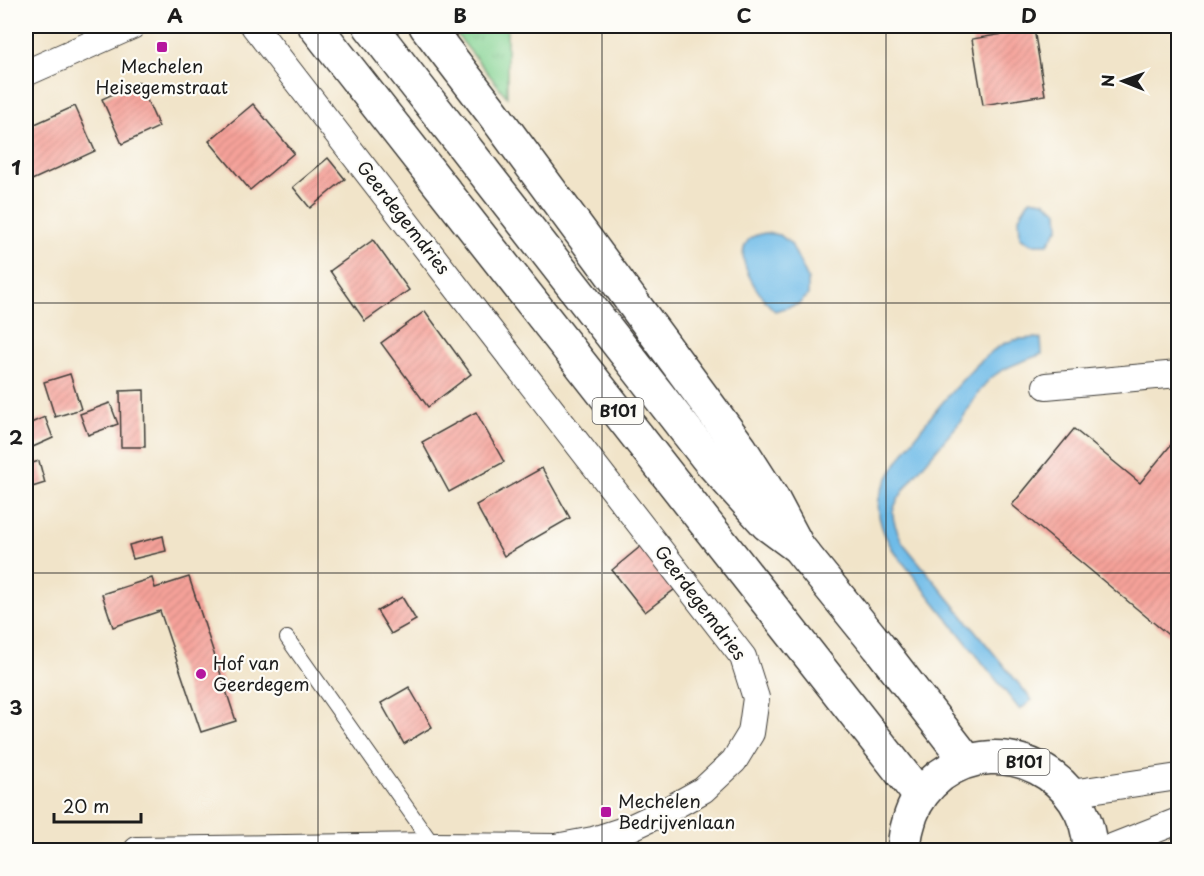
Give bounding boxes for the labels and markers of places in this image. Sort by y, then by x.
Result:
marker: Mechelen Heisegemstraat [155,40,169,54]
place label: Mechelen Heisegemstraat [96,52,228,100]
place label: Hof van Geerdegem [213,649,310,697]
marker: Hof van Geerdegem [194,667,208,681]
place label: Mechelen Bedrijvenlaan [618,787,735,835]
marker: Mechelen Bedrijvenlaan [599,805,613,819]

